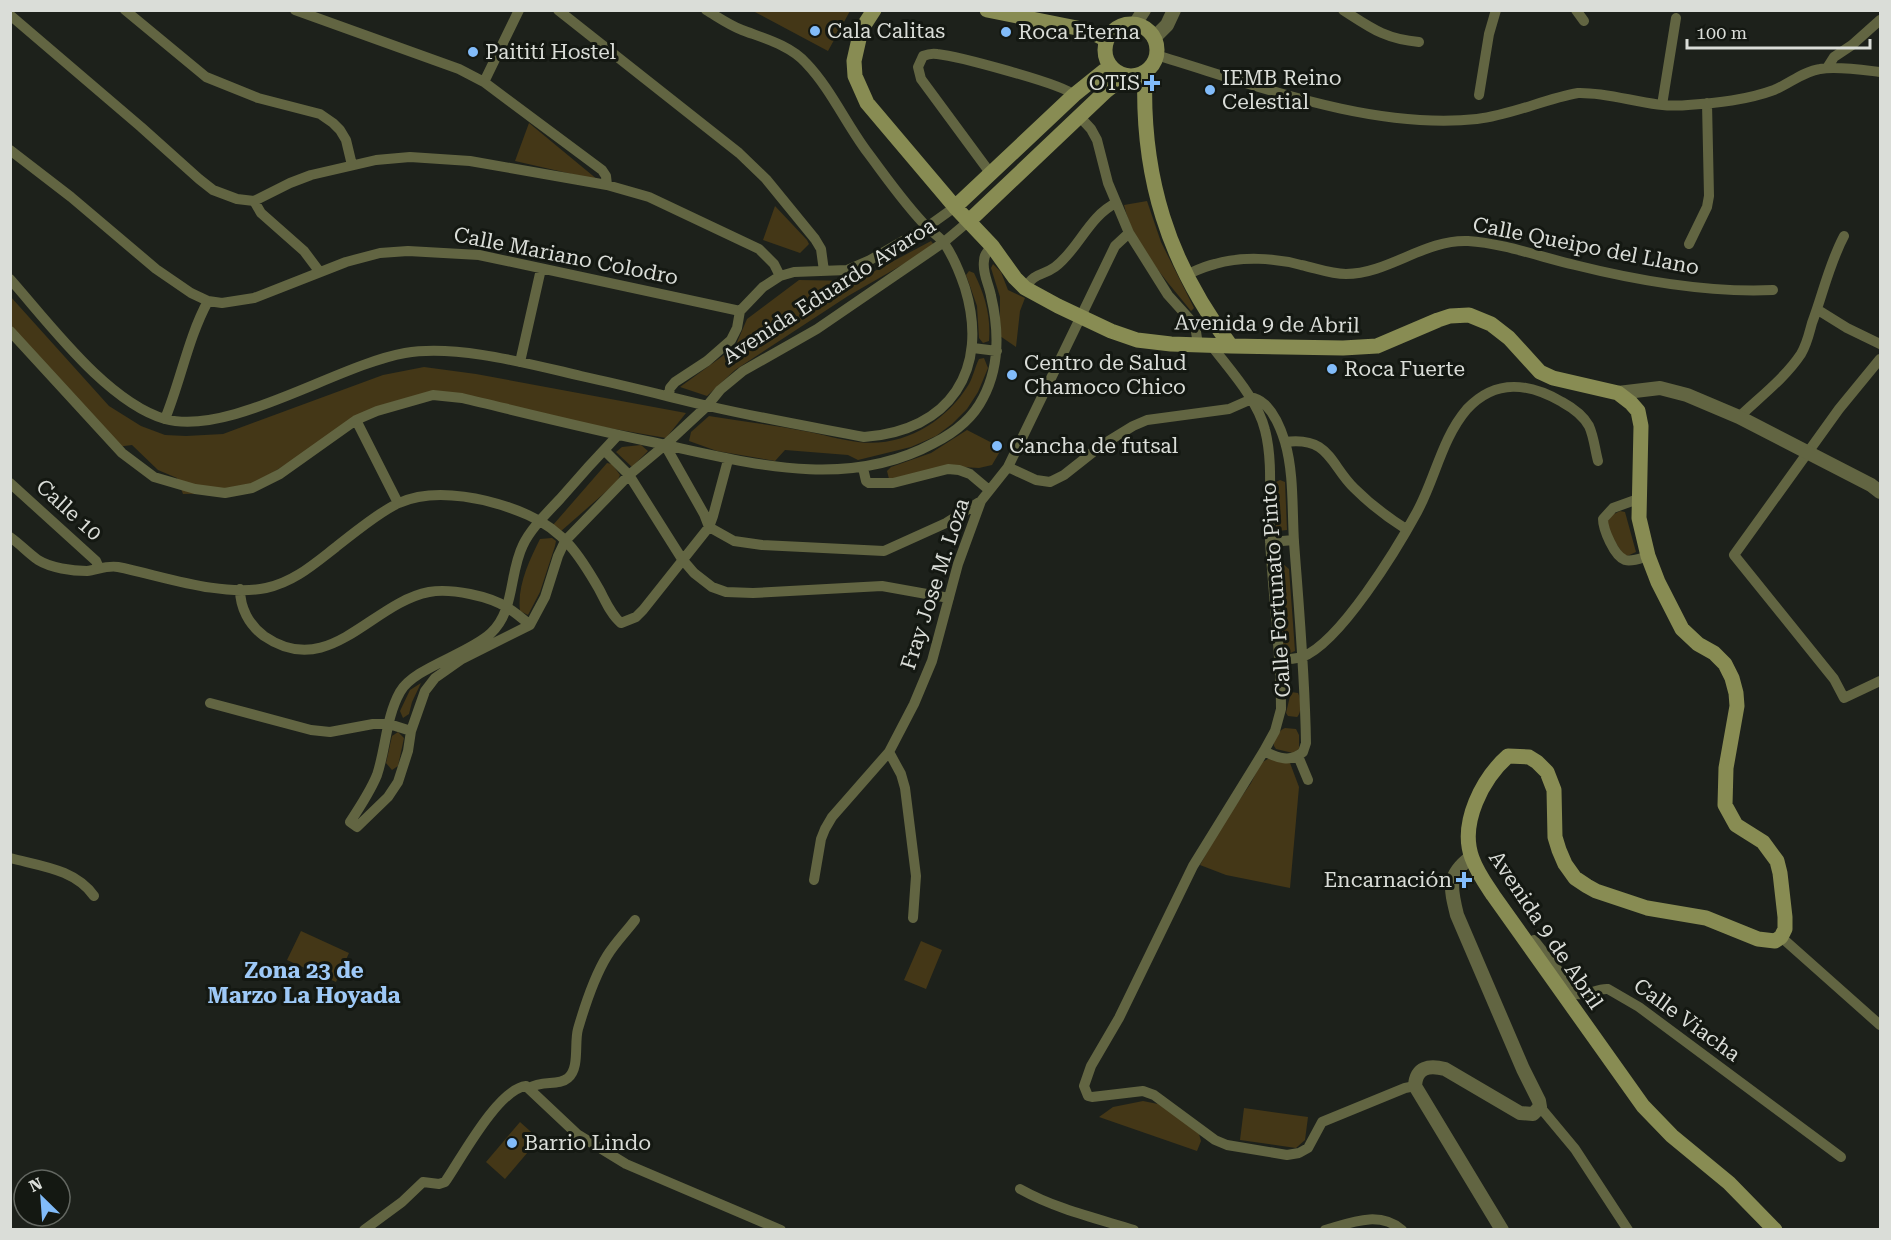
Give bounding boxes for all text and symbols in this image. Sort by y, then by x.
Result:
scale bar [1687,12,1870,50]
place label: Cala Calitas [827,19,945,43]
place label: Roca Eterna [1018,20,1140,44]
text: 100 m [1696,22,1747,43]
marker: Cala Calitas [808,24,822,38]
marker: Roca Eterna [999,25,1013,39]
place label: Paitití Hostel [485,40,616,64]
marker: Paitití Hostel [466,45,480,59]
place label: IEMB Reino Celestial [1222,66,1342,114]
place label: OTIS [1089,71,1140,95]
marker: OTIS [1145,76,1159,90]
marker: IEMB Reino Celestial [1203,83,1217,97]
street label: Calle Queipo del Llano [1471,212,1701,280]
street label: Avenida Eduardo Avaroa [718,213,940,369]
street label: Calle Mariano Colodro [452,222,680,290]
street label: Avenida 9 de Abril [1174,310,1360,338]
place label: Centro de Salud Chamoco Chico [1024,351,1187,399]
place label: Roca Fuerte [1344,357,1465,381]
marker: Roca Fuerte [1325,362,1339,376]
marker: Centro de Salud Chamoco Chico [1005,368,1019,382]
place label: Cancha de futsal [1009,434,1179,458]
marker: Cancha de futsal [990,439,1004,453]
street label: Calle 10 [31,474,107,546]
street label: Calle Fortunato Pinto [1257,482,1295,698]
street label: Fray Jose M. Loza [896,495,974,673]
street label: Avenida 9 de Abril [1484,846,1608,1014]
place label: Encarnación [1324,868,1452,892]
marker: Encarnación [1457,873,1471,887]
district label: Zona 23 de Marzo La Hoyada [207,958,401,1008]
street label: Calle Viacha [1629,973,1745,1067]
place label: Barrio Lindo [524,1131,651,1155]
marker: Barrio Lindo [505,1136,519,1150]
north arrow [12,1168,72,1228]
text: N [26,1174,45,1196]

